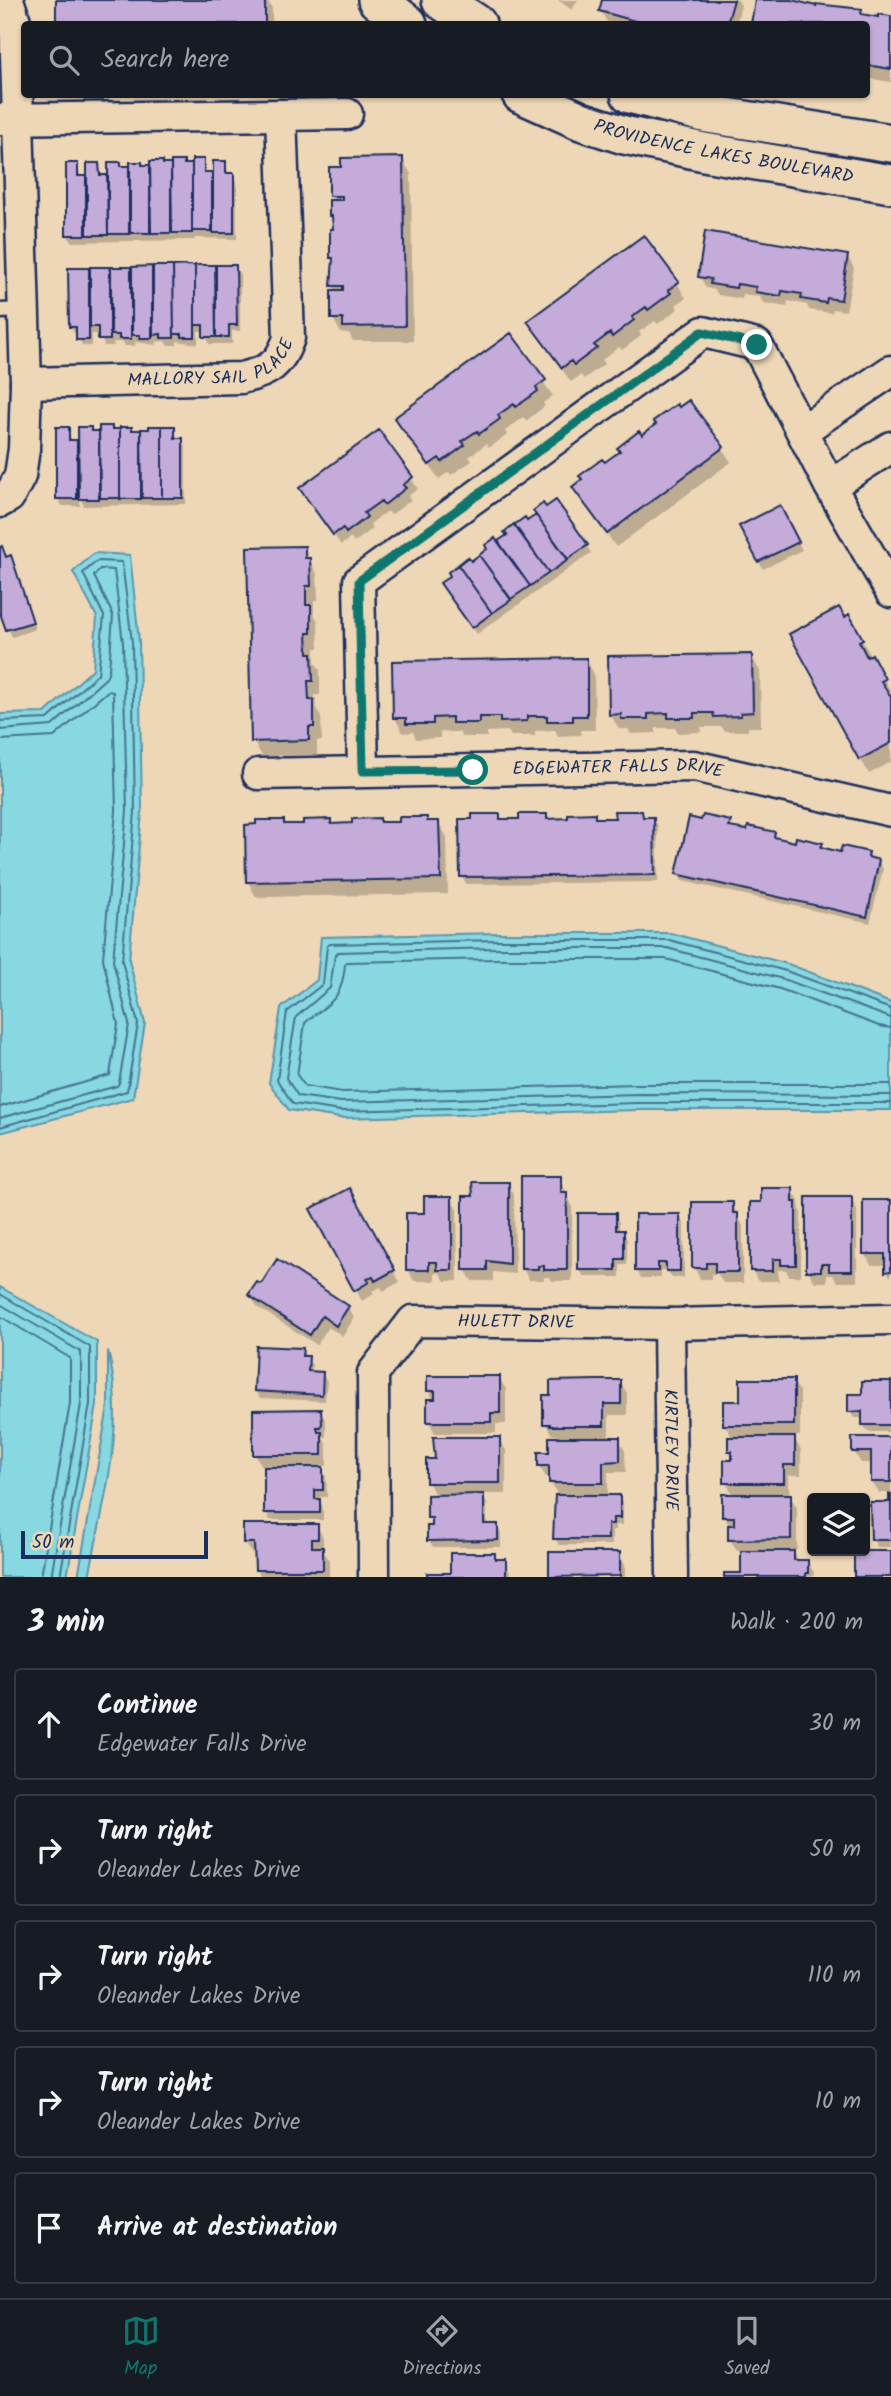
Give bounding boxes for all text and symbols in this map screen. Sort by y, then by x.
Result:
search box [21,21,870,98]
text: Search here [101,39,229,81]
icon: search [45,41,83,79]
street label: PROVIDENCE LAKES BOULEVARD [590,112,856,192]
route end [741,329,772,360]
street label: MALLORY SAIL PLACE [127,333,302,395]
street label: EDGEWATER FALLS DRIVE [512,751,727,787]
route start [457,754,488,785]
street label: HULETT DRIVE [457,1307,576,1337]
street label: KIRTLEY DRIVE [655,1389,686,1512]
map controls [807,1493,870,1556]
button: layers [807,1493,870,1556]
scale bar [21,1528,208,1560]
text: 50 m [32,1528,74,1558]
text: 3 min [28,1599,105,1647]
text: Walk · 200 m [730,1605,863,1641]
text: Continue [97,1685,198,1727]
icon: ahead [30,1705,68,1743]
text: 30 m [809,1706,861,1742]
text: Edgewater Falls Drive [97,1727,307,1763]
text: Turn right [97,1811,213,1853]
icon: right [30,1831,68,1869]
text: 50 m [810,1832,861,1868]
text: Oleander Lakes Drive [97,1853,300,1889]
text: Turn right [97,1937,213,1979]
icon: right [30,1957,68,1995]
text: 110 m [808,1958,861,1994]
text: Oleander Lakes Drive [97,1979,300,2015]
text: Turn right [97,2063,213,2105]
icon: right [30,2083,68,2121]
text: 10 m [815,2084,861,2120]
text: Oleander Lakes Drive [97,2105,300,2141]
text: Arrive at destination [97,2207,337,2249]
icon: arrive [30,2209,68,2247]
tab: Map [122,2312,160,2384]
tab: Directions [403,2312,481,2384]
tab: Saved [724,2312,769,2384]

